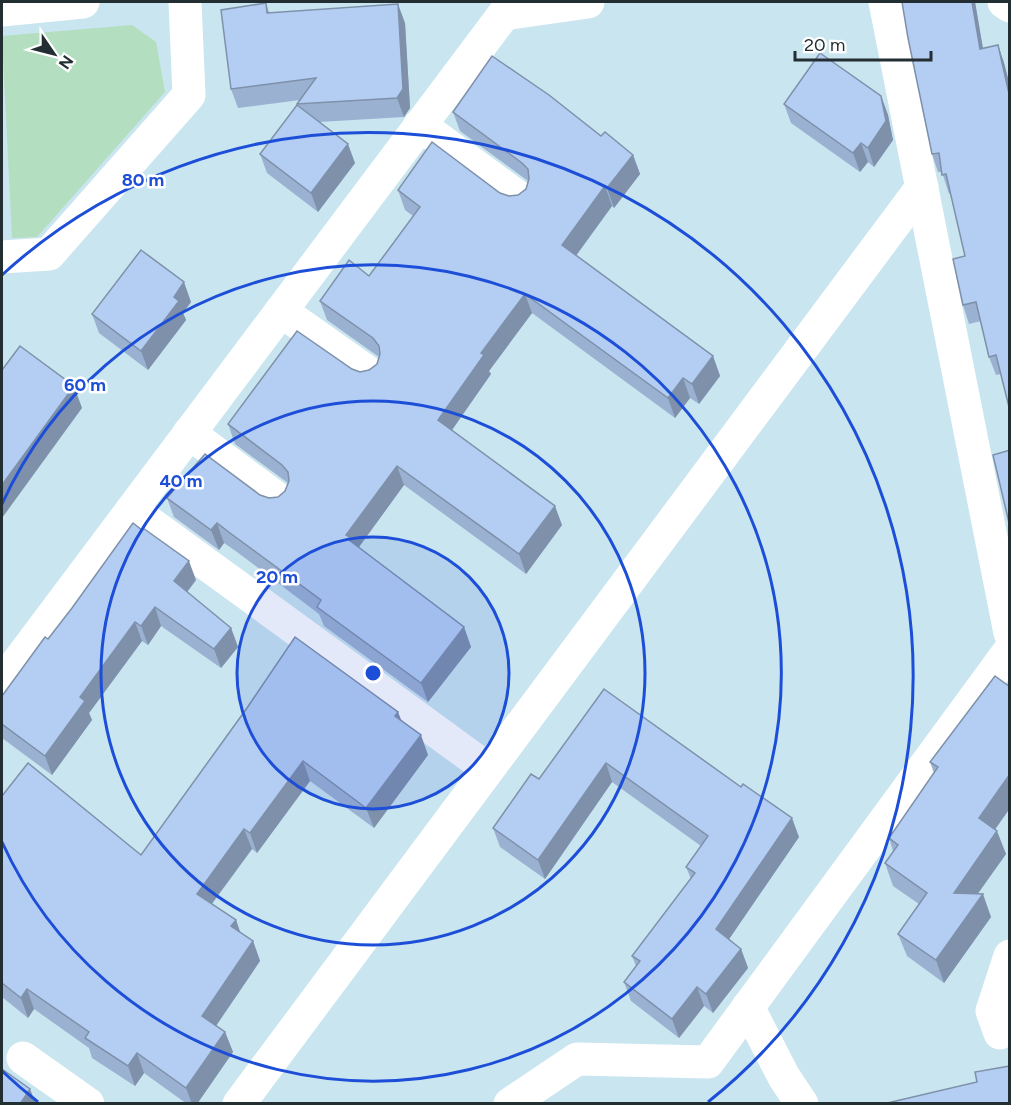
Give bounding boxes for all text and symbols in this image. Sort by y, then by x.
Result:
north arrow [24,24,84,84]
scale bar [795,24,932,62]
text: 20 m [804,34,845,56]
text: N [55,52,77,73]
text: 80 m [122,169,164,191]
text: 60 m [64,374,106,396]
text: 40 m [159,470,203,492]
text: 20 m [256,566,298,588]
centre of rings [363,663,383,683]

